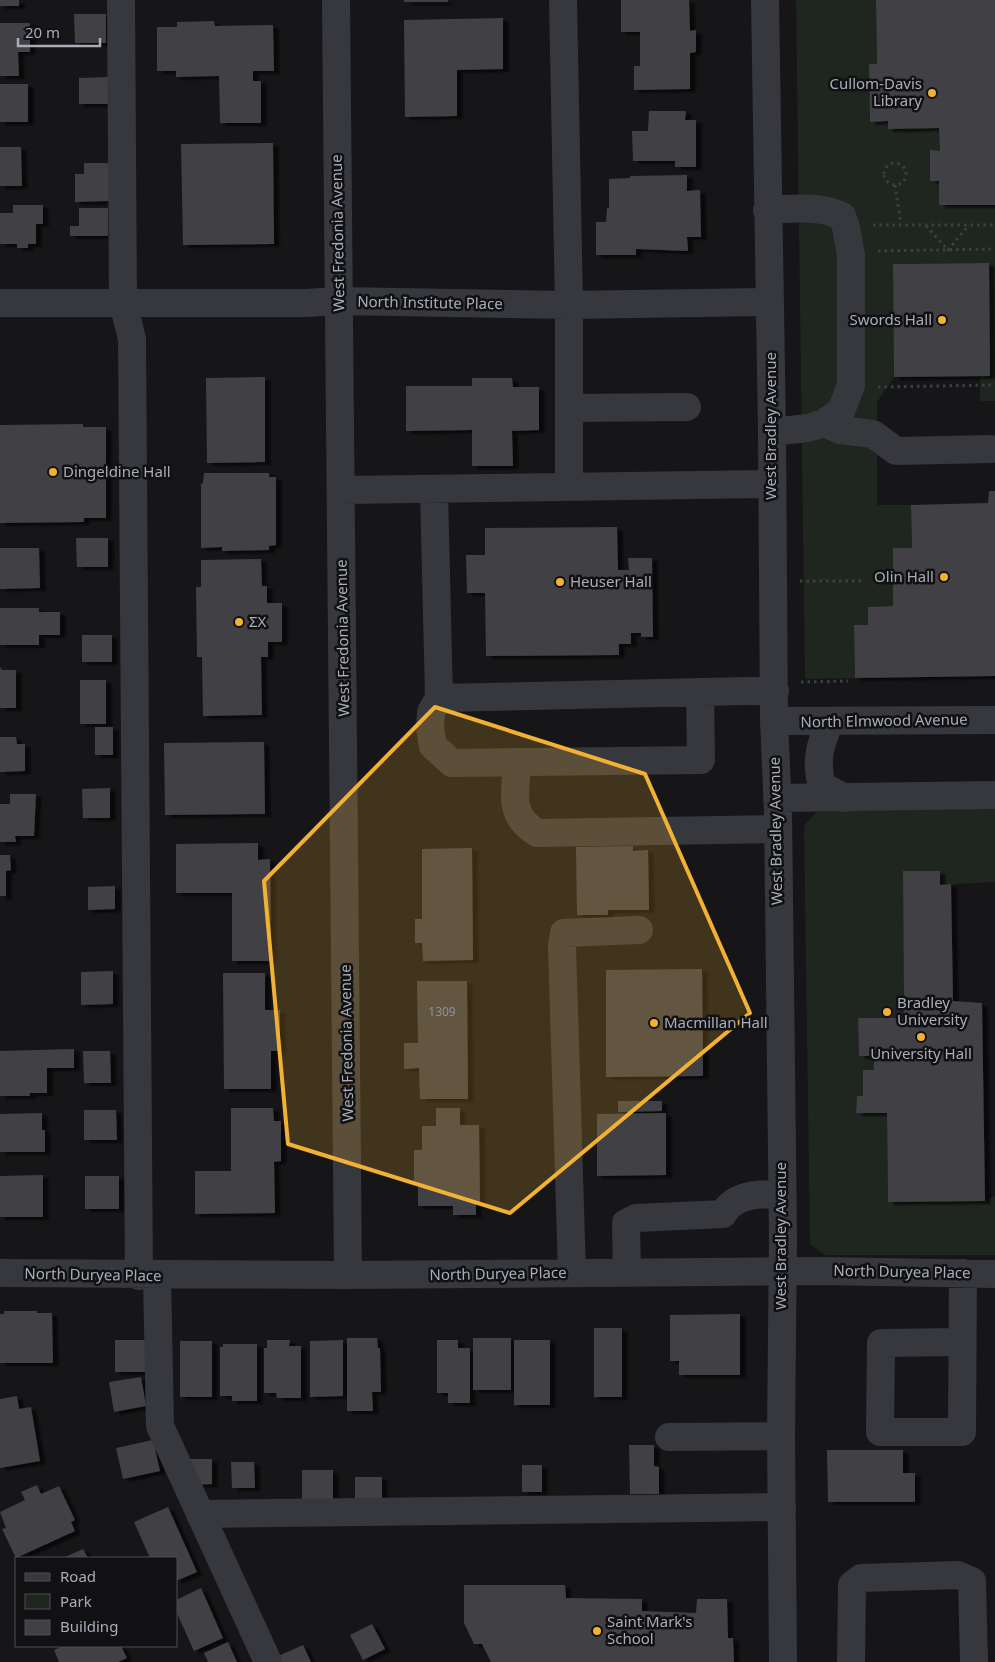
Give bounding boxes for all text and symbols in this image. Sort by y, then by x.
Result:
scale bar [18,15,100,47]
text: 20 m [25,22,60,42]
place label: Cullom-Davis Library [830,73,922,110]
marker: Cullom-Davis Library [926,87,938,99]
street label: West Fredonia Avenue [326,154,348,312]
street label: North Institute Place [357,291,503,313]
place label: Swords Hall [849,309,932,329]
marker: Swords Hall [936,314,948,326]
street label: West Bradley Avenue [760,352,780,500]
place label: Dingeldine Hall [63,461,171,481]
marker: Dingeldine Hall [47,466,59,478]
street label: West Fredonia Avenue [331,559,353,717]
place label: Olin Hall [874,566,934,586]
place label: Heuser Hall [570,571,652,591]
marker: Olin Hall [938,571,950,583]
marker: Heuser Hall [554,576,566,588]
place label: ΣΧ [249,611,267,631]
marker: ΣΧ [233,616,245,628]
street label: North Elmwood Avenue [800,709,968,731]
street label: West Bradley Avenue [764,757,786,905]
street label: West Fredonia Avenue [335,964,357,1122]
place label: Bradley University [897,992,968,1029]
house number: 1309 [428,1003,456,1020]
marker: Bradley University [881,1006,893,1018]
place label: Macmillan Hall [664,1012,768,1032]
marker: Macmillan Hall [648,1017,660,1029]
marker: University Hall [915,1031,927,1043]
place label: University Hall [870,1043,972,1063]
street label: West Bradley Avenue [770,1162,790,1310]
street label: North Duryea Place [833,1260,971,1282]
street label: North Duryea Place [429,1262,567,1284]
street label: North Duryea Place [24,1263,162,1285]
legend [15,1557,178,1647]
text: Road [60,1566,96,1586]
text: Park [60,1591,92,1611]
place label: Saint Mark's School [607,1611,692,1648]
text: Building [60,1616,118,1636]
marker: Saint Mark's School [591,1625,603,1637]

